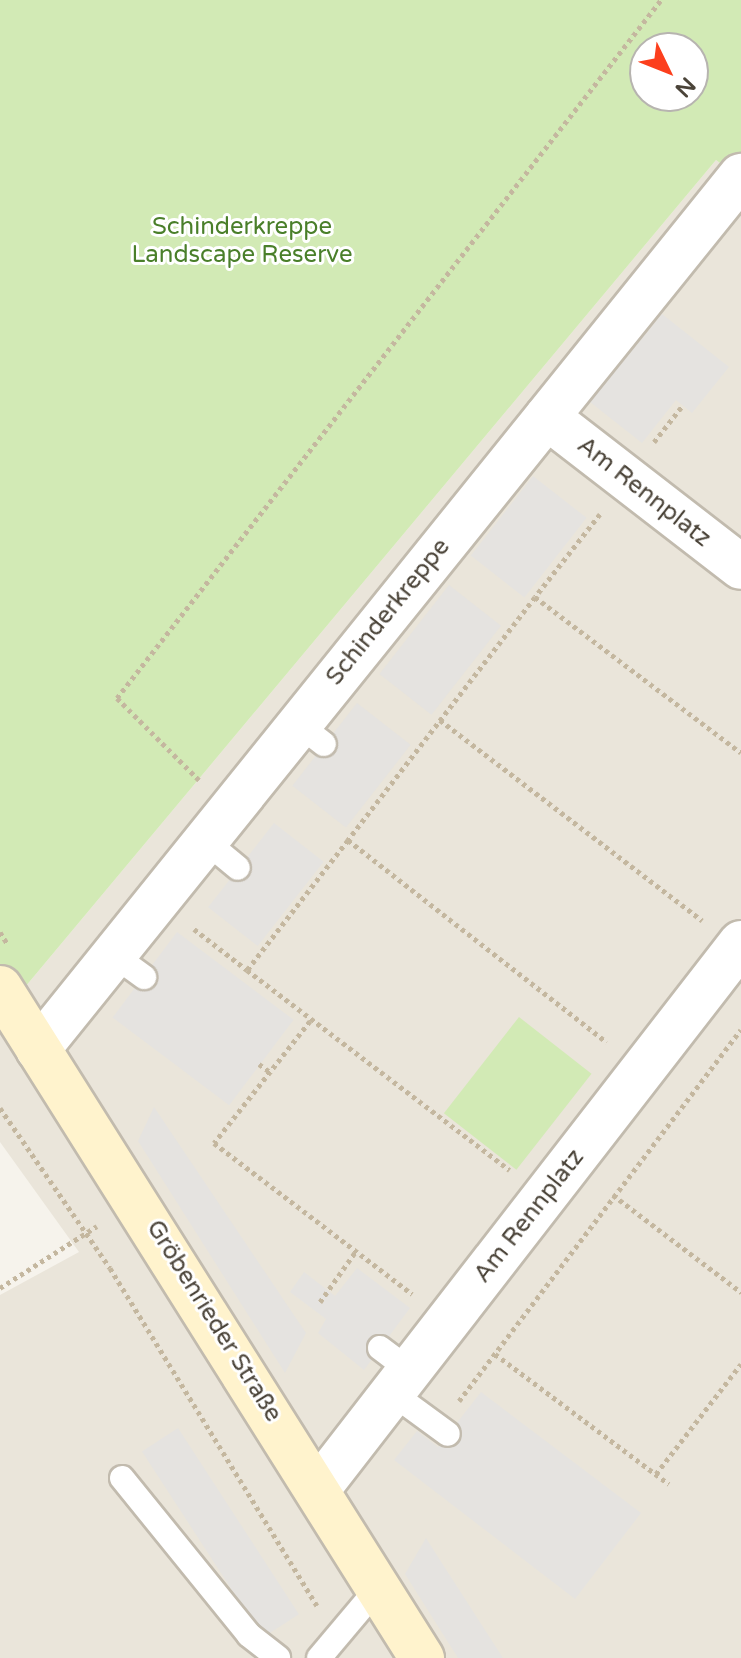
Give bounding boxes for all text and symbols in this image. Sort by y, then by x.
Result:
north arrow [629,32,709,112]
text: N [670,72,701,102]
park label: Schinderkreppe Landscape Reserve [132,213,352,269]
street label: Am Rennplatz [572,431,716,553]
street label: Schinderkreppe [320,533,456,691]
street label: Am Rennplatz [468,1144,590,1288]
street label: Gröbenrieder Straße [140,1215,288,1427]

